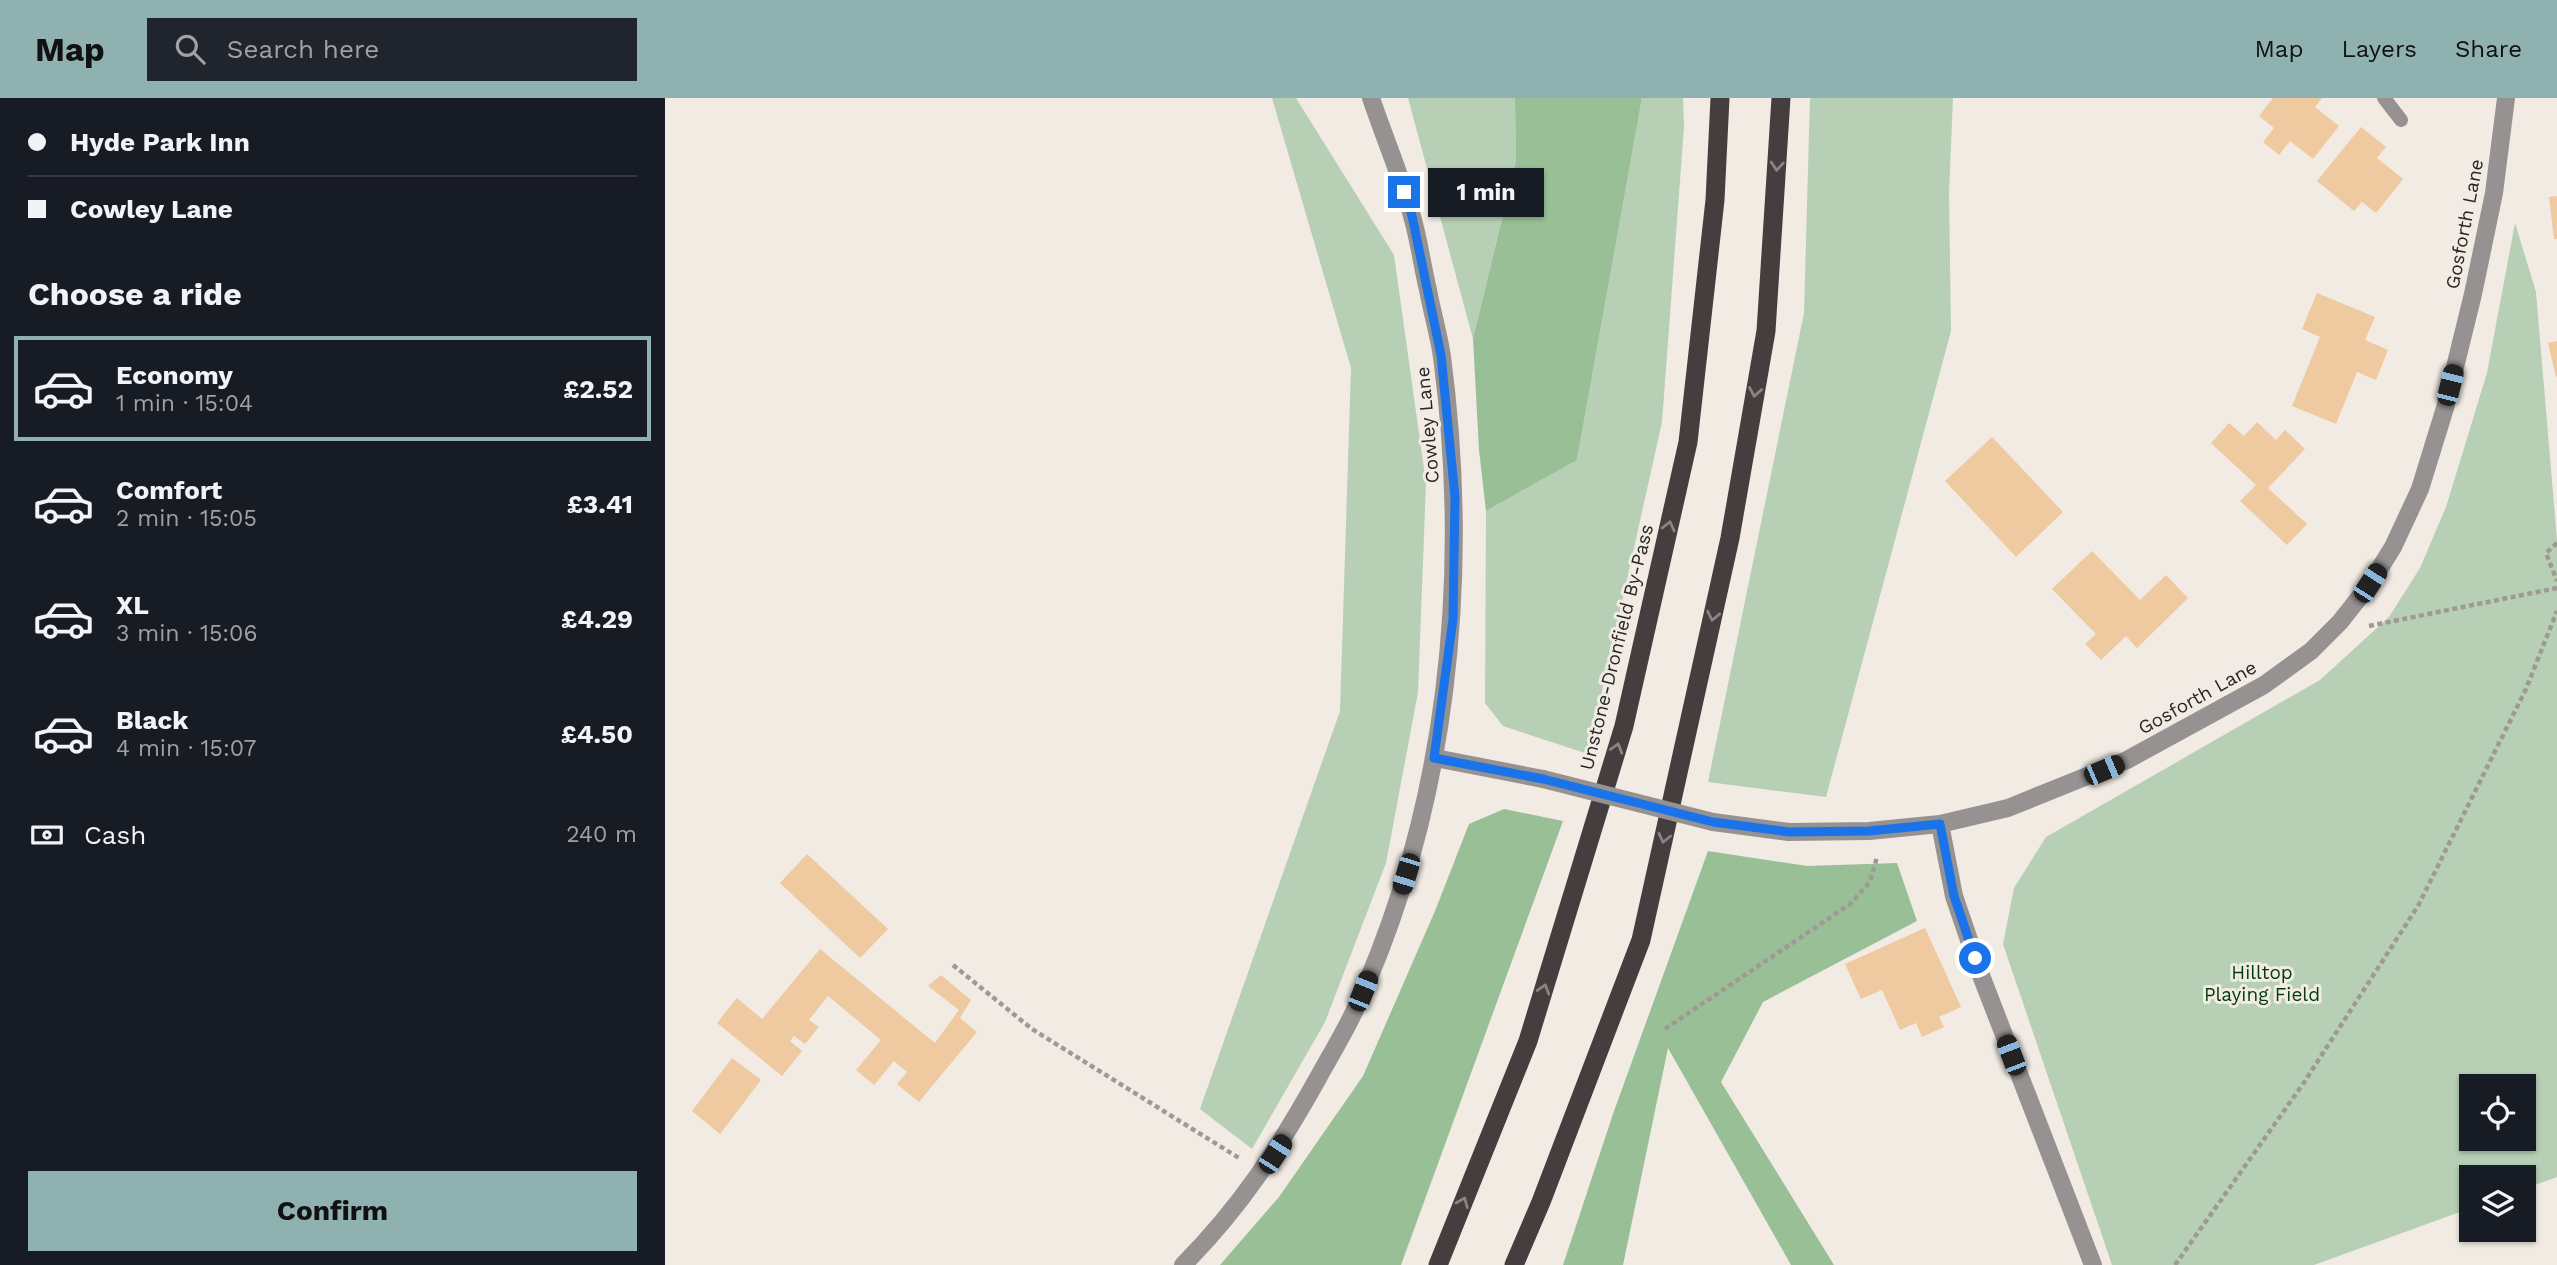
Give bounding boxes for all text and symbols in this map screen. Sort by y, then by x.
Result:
search box [147,18,637,81]
text: Map [35,30,105,69]
icon: search [171,30,209,68]
text: Search here [227,34,379,64]
text: Map [2255,35,2303,63]
text: Layers [2341,35,2417,63]
text: Share [2455,35,2522,63]
text: Hyde Park Inn [70,127,250,157]
street label: Gosforth Lane [2441,157,2488,291]
one-way arrow [1770,161,1785,172]
callout: 1 min [1429,168,1544,217]
route end [1388,176,1420,208]
text: 1 min [1456,179,1516,206]
text: Cowley Lane [70,194,233,224]
text: Choose a ride [28,275,242,313]
icon: car [32,357,95,420]
text: Economy [116,360,233,390]
car [2435,362,2466,408]
street label: Cowley Lane [1411,366,1444,484]
text: £2.52 [563,374,633,404]
one-way arrow [1748,386,1763,398]
text: 1 min · 15:04 [116,390,253,417]
icon: car [32,472,95,535]
text: Comfort [116,475,222,505]
text: £3.41 [567,489,633,519]
text: 2 min · 15:05 [116,505,257,532]
one-way arrow [1661,520,1675,532]
street label: Unstone-Dronfield By-Pass [1575,522,1658,772]
car [2350,560,2391,606]
icon: car [32,587,95,650]
text: XL [116,590,149,620]
text: £4.29 [561,604,633,634]
one-way arrow [1707,610,1722,622]
text: 3 min · 15:06 [116,620,257,647]
street label: Gosforth Lane [2134,655,2261,739]
icon: car [32,702,95,765]
text: Black [116,705,188,735]
text: £4.50 [561,719,633,749]
text: 4 min · 15:07 [116,735,257,762]
one-way arrow [1609,742,1624,754]
car [2081,752,2128,788]
icon: cash [28,816,66,854]
text: Cash [84,820,146,850]
text: 240 m [566,821,637,848]
one-way arrow [1658,832,1673,844]
car [1390,851,1423,897]
route start [1959,942,1991,974]
park label: Hilltop Playing Field [2204,961,2320,1006]
car [1346,968,1381,1014]
one-way arrow [1535,983,1550,995]
car [1994,1032,2029,1078]
map controls [2459,1074,2536,1242]
button: locate [2459,1074,2536,1151]
car [1255,1131,1296,1177]
button: layers [2459,1165,2536,1242]
button: Confirm [28,1171,637,1251]
one-way arrow [1455,1196,1469,1208]

